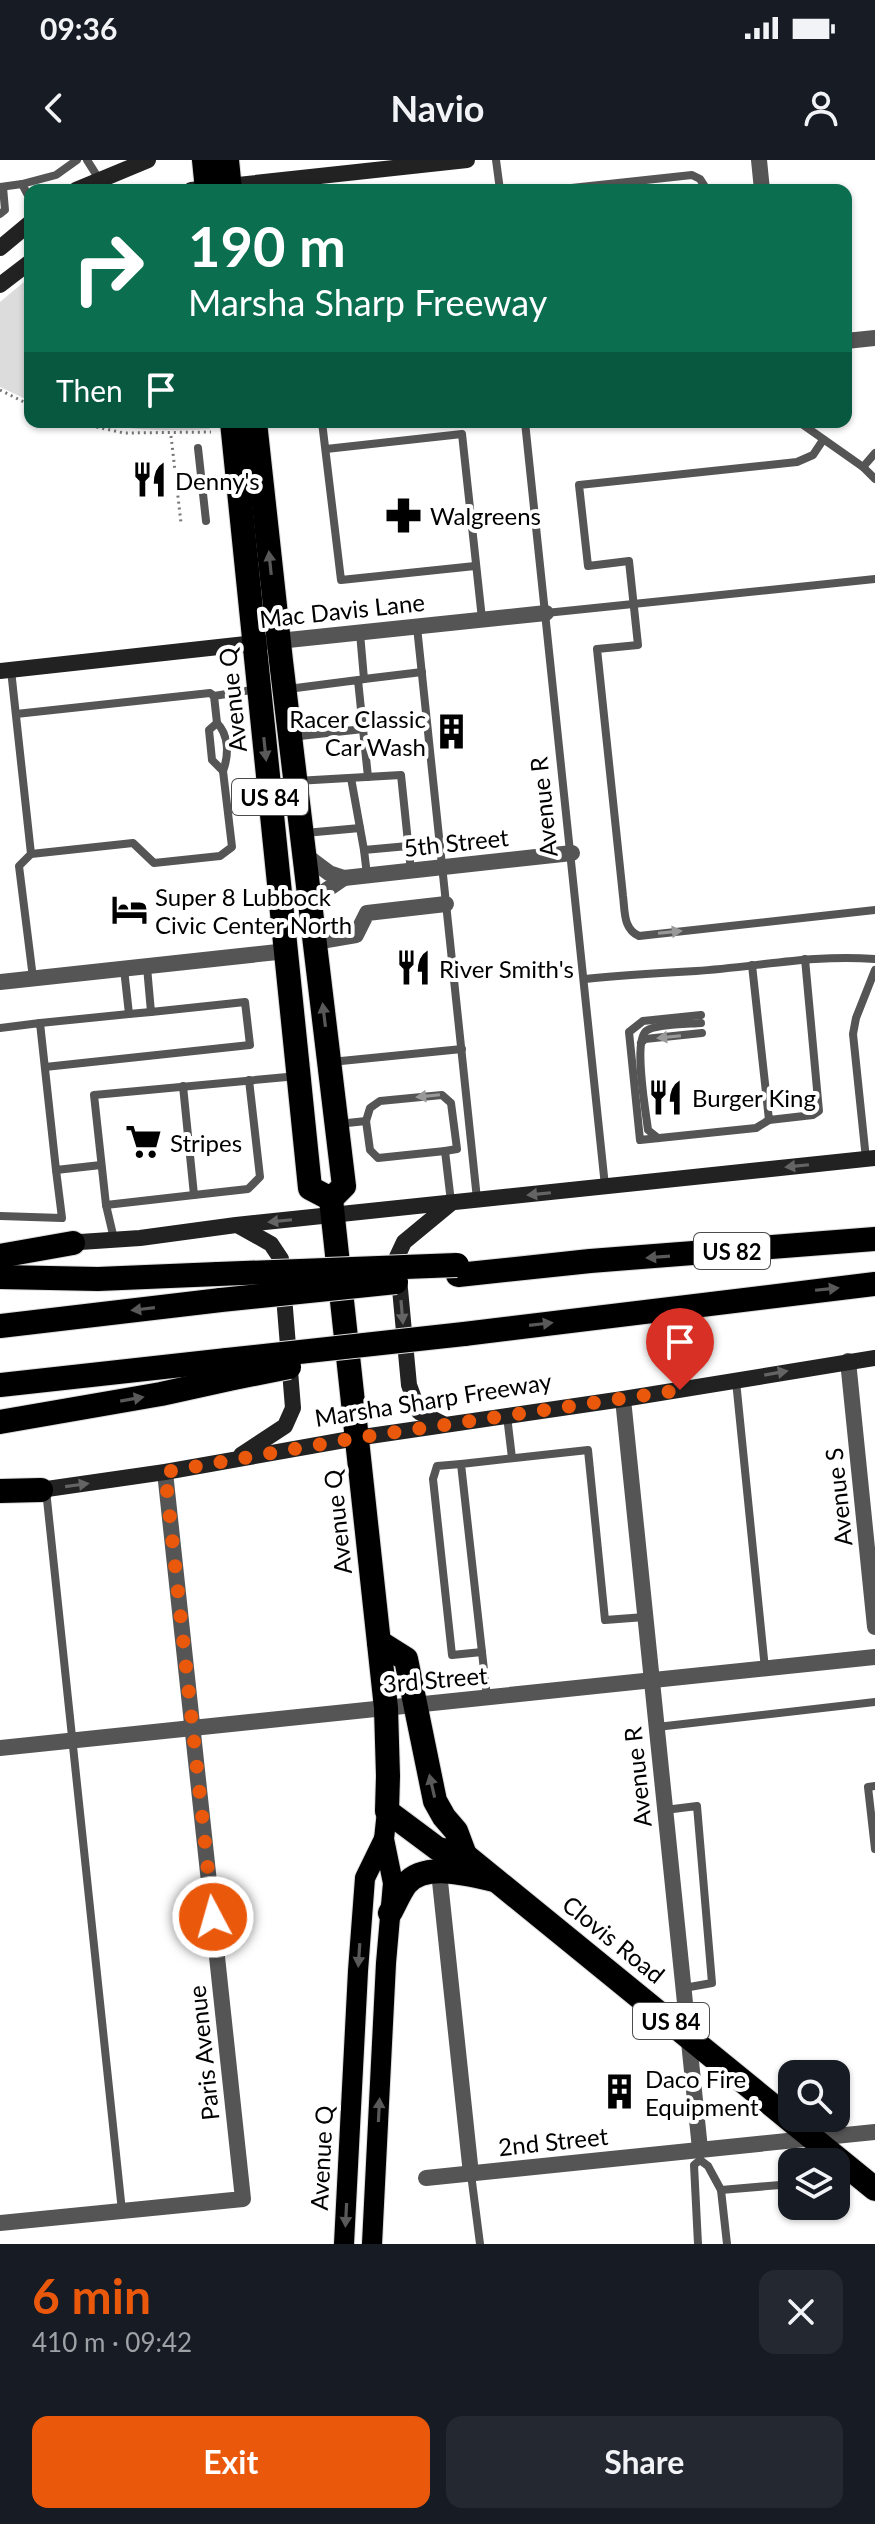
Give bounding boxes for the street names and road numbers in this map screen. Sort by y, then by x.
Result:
street label: Mac Davis Lane [258,587,426,633]
street label: Avenue Q [212,646,252,754]
street label: Avenue R [523,755,563,859]
road number: US 84 [232,779,308,815]
street label: 5th Street [402,822,510,862]
road number: US 82 [694,1233,770,1269]
street label: Marsha Sharp Freeway [312,1366,554,1432]
street label: Avenue S [818,1446,858,1548]
street label: Avenue Q [317,1468,357,1576]
street label: 3rd Street [381,1660,489,1698]
street label: Avenue R [617,1725,657,1829]
street label: Clovis Road [557,1889,671,1989]
street label: Paris Avenue [181,1984,225,2122]
road number: US 84 [633,2003,709,2039]
street label: Avenue Q [304,2105,338,2211]
street label: 2nd Street [497,2121,610,2161]

